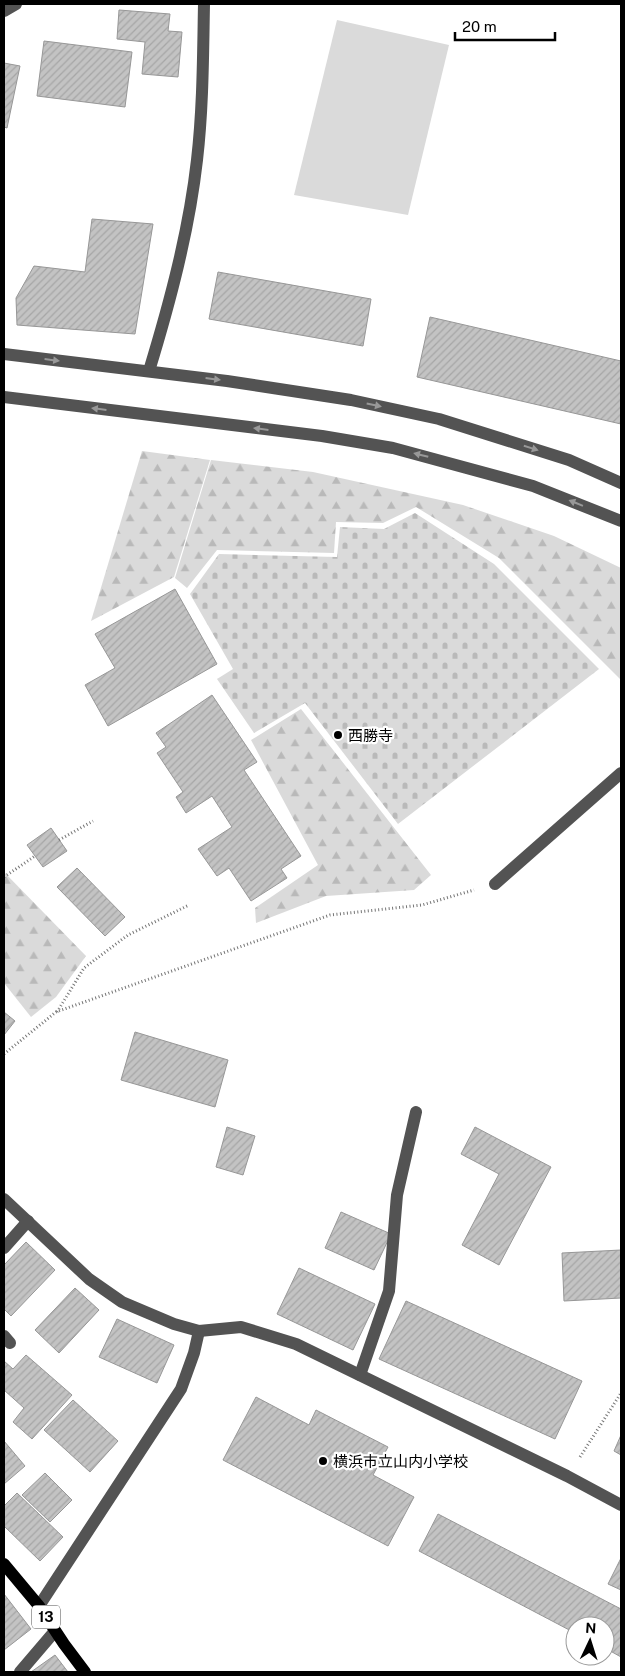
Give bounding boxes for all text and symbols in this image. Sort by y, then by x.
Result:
scale bar [455,10,555,42]
text: 20 m [462,18,497,35]
one-way arrow [44,356,60,364]
one-way arrow [206,375,222,383]
one-way arrow [366,401,381,409]
one-way arrow [91,405,107,413]
one-way arrow [252,425,268,433]
one-way arrow [523,444,538,452]
one-way arrow [413,451,428,459]
one-way arrow [568,499,583,507]
place label: 西勝寺 [348,727,393,744]
marker: 西勝寺 [332,729,344,741]
place label: 横浜市立山内小学校 [333,1453,468,1470]
marker: 横浜市立山内小学校 [317,1455,329,1467]
road number: 13 [32,1605,60,1628]
north arrow [565,1616,615,1666]
text: N [585,1620,597,1636]

